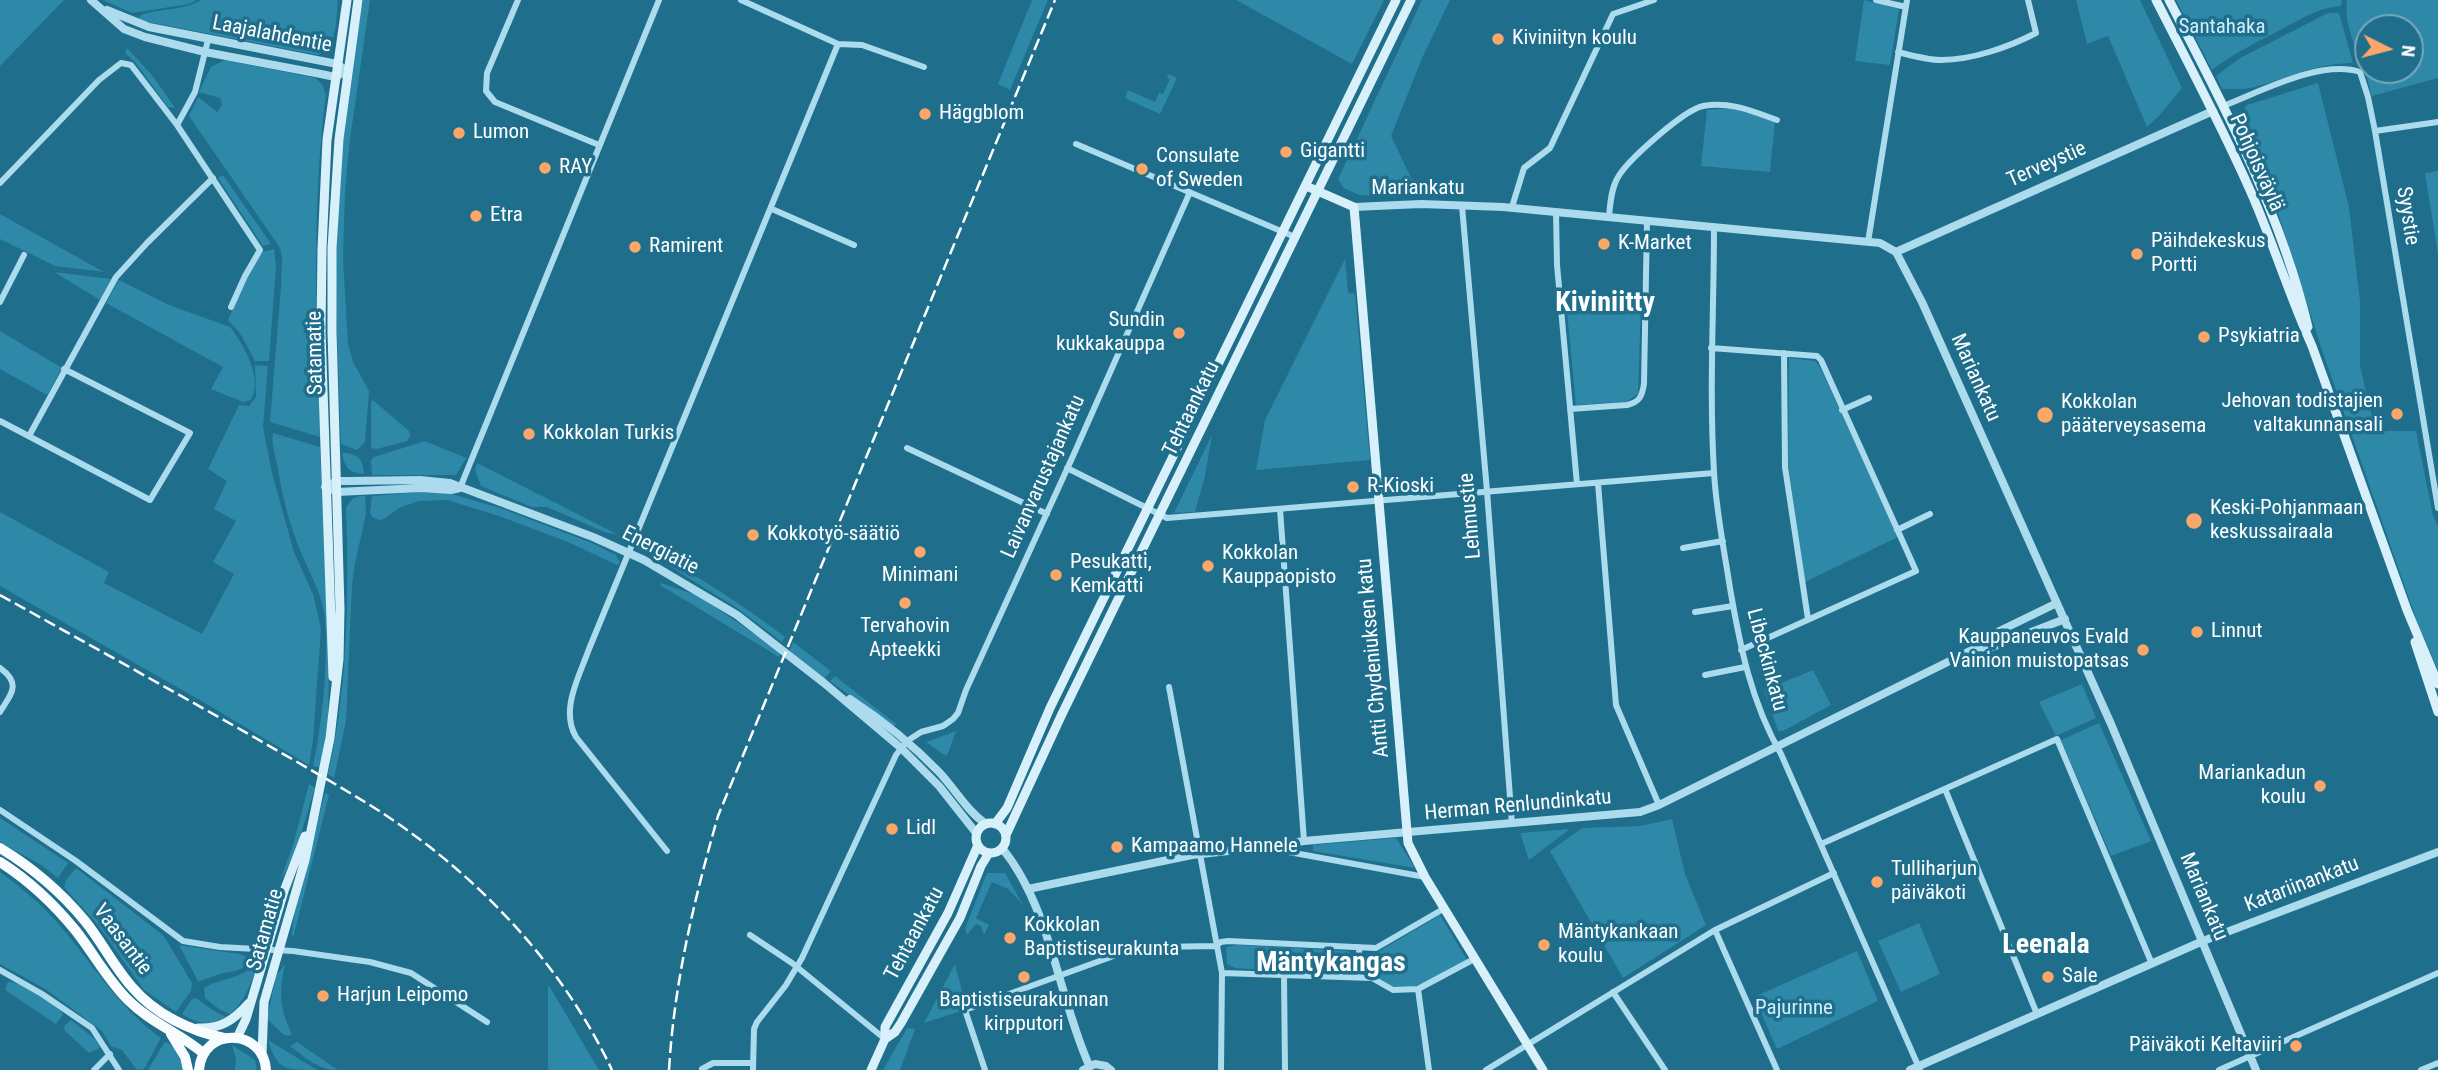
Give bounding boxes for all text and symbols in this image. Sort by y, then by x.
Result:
street label: Laajalahdentie [210,11,334,59]
north arrow [2354,14,2424,84]
park label: Santahaka [2178,15,2266,41]
place label: Kiviniityn koulu [1512,26,1637,52]
marker: Kiviniityn koulu [1490,31,1506,47]
text: N [2396,44,2420,58]
place label: Häggblom [939,101,1024,127]
marker: Häggblom [917,106,933,122]
street label: Pohjoisväylä [2223,110,2289,216]
place label: Lumon [473,120,529,146]
marker: Lumon [451,125,467,141]
street label: Terveystie [2003,136,2091,194]
place label: Gigantti [1300,139,1365,165]
place label: Consulate of Sweden [1156,144,1243,194]
marker: Gigantti [1278,144,1294,160]
place label: RAY [559,155,592,181]
marker: RAY [537,160,553,176]
marker: Consulate of Sweden [1134,161,1150,177]
street label: Mariankatu [1371,176,1465,202]
street label: Syystie [2390,185,2424,247]
place label: Etra [490,203,523,229]
marker: Etra [468,208,484,224]
place label: Päihdekeskus Portti [2151,229,2266,279]
place label: K-Market [1618,231,1692,257]
place label: Ramirent [649,234,723,260]
marker: K-Market [1596,236,1612,252]
marker: Ramirent [627,239,643,255]
marker: Päihdekeskus Portti [2129,246,2145,262]
district label: Kiviniitty [1555,287,1655,321]
place label: Sundin kukkakauppa [1056,308,1165,358]
street label: Satamatie [303,311,329,395]
place label: Psykiatria [2218,324,2300,350]
marker: Sundin kukkakauppa [1171,325,1187,341]
marker: Psykiatria [2196,329,2212,345]
street label: Mariankatu [1945,330,2005,426]
street label: Tehtaankatu [1158,358,1226,460]
place label: Jehovan todistajien valtakunnansali [2221,389,2383,439]
place label: Kokkolan pääterveysasema [2061,390,2206,440]
street label: Laivanvarustajankatu [997,391,1091,563]
marker: Kokkolan pääterveysasema [2035,405,2055,425]
marker: Jehovan todistajien valtakunnansali [2389,406,2405,422]
place label: Kokkolan Turkis [543,421,674,447]
marker: Kokkolan Turkis [521,426,537,442]
street label: Lehmustie [1455,472,1487,560]
place label: R-Kioski [1367,474,1434,500]
marker: R-Kioski [1345,479,1361,495]
place label: Keski-Pohjanmaan keskussairaala [2210,496,2363,546]
marker: Keski-Pohjanmaan keskussairaala [2184,511,2204,531]
street label: Energiatie [617,521,703,581]
place label: Kokkotyö-säätiö [767,522,900,548]
marker: Kokkotyö-säätiö [745,527,761,543]
place label: Kokkolan Kauppaopisto [1222,541,1336,591]
marker: Minimani [912,544,928,560]
place label: Pesukatti, Kemkatti [1070,550,1152,600]
street label: Antti Chydeniuksen katu [1353,557,1395,759]
marker: Kokkolan Kauppaopisto [1200,558,1216,574]
place label: Minimani [882,563,958,589]
marker: Pesukatti, Kemkatti [1048,567,1064,583]
marker: Tervahovin Apteekki [897,595,913,611]
street label: Libeckinkatu [1740,606,1792,714]
place label: Tervahovin Apteekki [860,614,950,664]
place label: Linnut [2211,619,2263,645]
marker: Linnut [2189,624,2205,640]
place label: Kauppaneuvos Evald Vainion muistopatsas [1950,625,2129,675]
marker: Kauppaneuvos Evald Vainion muistopatsas [2135,642,2151,658]
place label: Mariankadun koulu [2198,761,2306,811]
marker: Mariankadun koulu [2312,778,2328,794]
street label: Herman Renlundinkatu [1423,785,1613,827]
place label: Lidl [906,816,936,842]
marker: Lidl [884,821,900,837]
place label: Kampaamo Hannele [1131,834,1298,860]
marker: Kampaamo Hannele [1109,839,1125,855]
street label: Mariankatu [2173,849,2233,945]
street label: Katariinankatu [2241,852,2363,918]
place label: Tulliharjun päiväkoti [1891,857,1977,907]
marker: Tulliharjun päiväkoti [1869,874,1885,890]
street label: Tehtaankatu [880,883,950,985]
street label: Satamatie [242,886,290,974]
street label: Vaasantie [87,900,157,980]
place label: Kokkolan Baptistiseurakunta [1024,913,1179,963]
place label: Mäntykankaan koulu [1558,920,1679,970]
district label: Leenala [2002,929,2090,963]
marker: Kokkolan Baptistiseurakunta [1002,930,1018,946]
marker: Mäntykankaan koulu [1536,937,1552,953]
district label: Mäntykangas [1256,947,1406,981]
place label: Sale [2062,964,2098,990]
marker: Baptistiseurakunnan kirpputori [1016,969,1032,985]
marker: Sale [2040,969,2056,985]
place label: Harjun Leipomo [337,983,468,1009]
marker: Harjun Leipomo [315,988,331,1004]
place label: Baptistiseurakunnan kirpputori [939,988,1109,1038]
park label: Pajurinne [1755,996,1833,1022]
place label: Päiväkoti Keltaviiri [2129,1033,2282,1059]
marker: Päiväkoti Keltaviiri [2288,1038,2304,1054]

